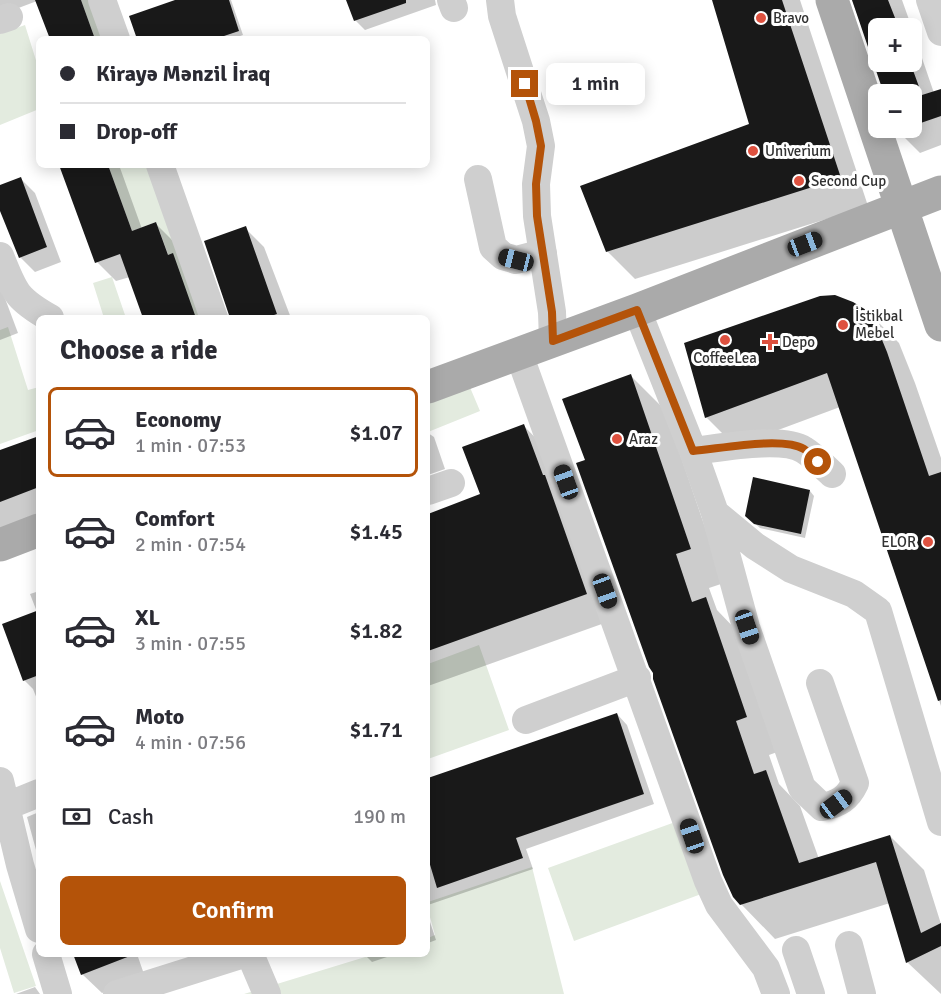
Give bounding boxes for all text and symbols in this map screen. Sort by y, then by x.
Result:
place label: Bravo [773,9,809,27]
marker: Bravo [754,11,768,25]
map controls [868,18,922,138]
button: + [868,18,922,72]
text: Kirayə Mənzil İraq [96,60,270,87]
callout: 1 min [546,63,645,105]
route end [511,70,538,97]
text: 1 min [572,71,619,96]
button: − [868,84,922,138]
text: Drop-off [96,118,177,145]
place label: Univerium [765,142,831,160]
marker: Univerium [746,144,760,158]
place label: Second Cup [811,172,886,190]
marker: Second Cup [792,174,806,188]
car [785,229,825,259]
car [496,247,536,273]
place label: İstikbal Mebel [855,307,903,342]
marker: İstikbal Mebel [836,318,850,332]
marker: CoffeeLea [718,333,732,347]
place label: Depo [782,333,815,351]
text: Choose a ride [60,334,218,367]
marker: Depo [763,335,777,349]
place label: CoffeeLea [693,349,757,367]
icon: car [63,405,117,459]
text: Economy [135,406,221,433]
text: $1.07 [349,419,403,446]
place label: Araz [629,430,658,448]
marker: Araz [610,432,624,446]
text: 1 min · 07:53 [135,433,246,458]
route start [804,448,831,475]
car [551,462,581,502]
icon: car [63,504,117,558]
text: Comfort [135,505,215,532]
text: $1.45 [349,518,403,545]
text: 2 min · 07:54 [135,532,246,557]
place label: ELOR [881,533,916,551]
marker: ELOR [921,535,935,549]
car [590,571,620,611]
icon: car [63,603,117,657]
text: XL [135,604,160,631]
car [733,607,761,647]
text: $1.82 [349,617,403,644]
text: 3 min · 07:55 [135,631,246,656]
icon: car [63,702,117,756]
text: Moto [135,703,184,730]
text: $1.71 [349,716,403,743]
text: 4 min · 07:56 [135,730,246,755]
car [816,786,856,822]
icon: cash [60,800,93,833]
text: Cash [108,803,154,830]
text: 190 m [353,804,406,829]
car [678,816,706,856]
button: Confirm [60,876,406,945]

